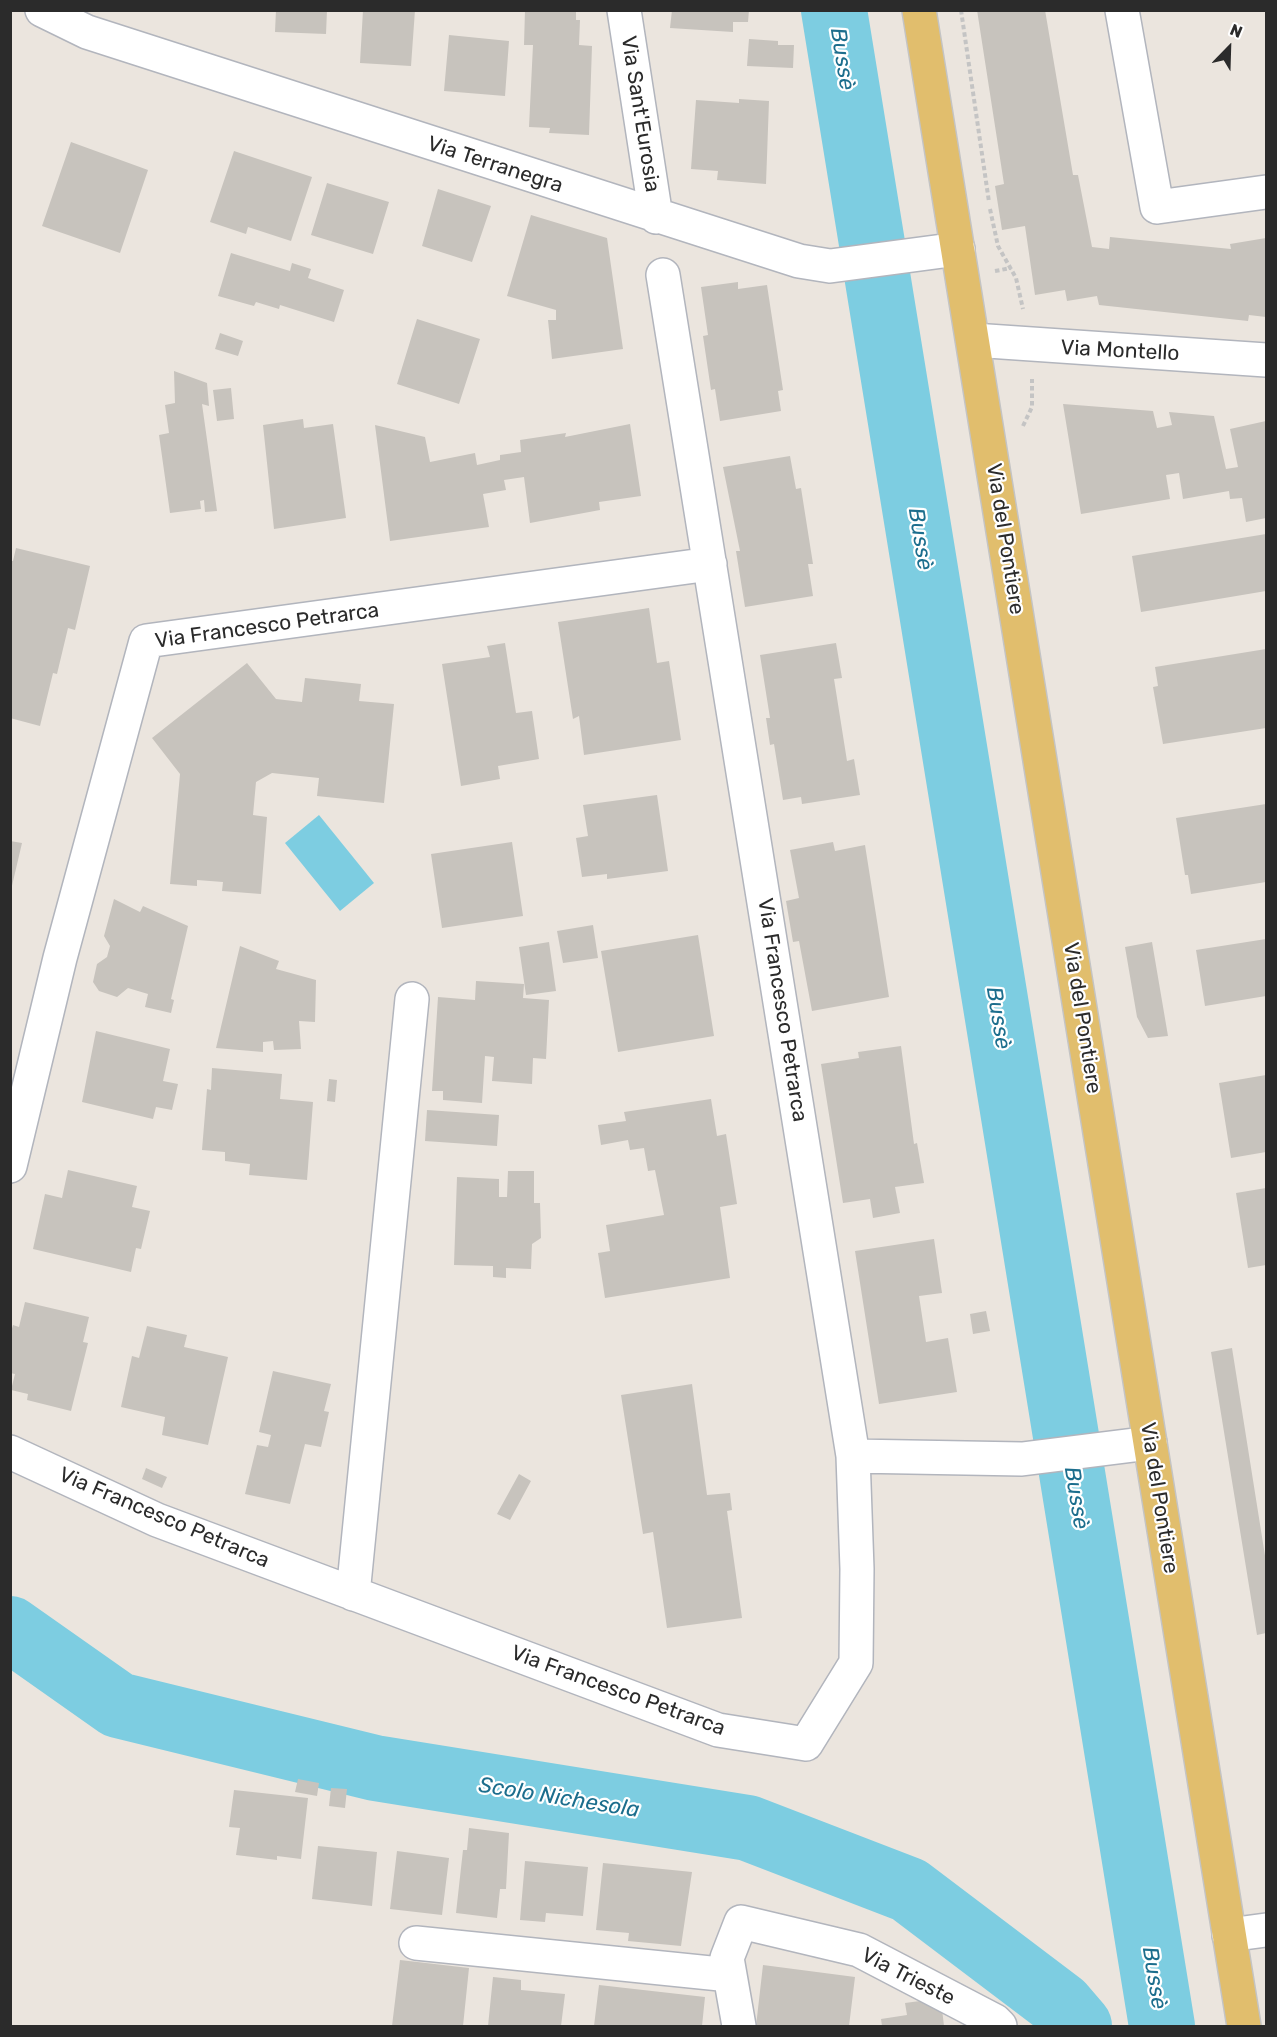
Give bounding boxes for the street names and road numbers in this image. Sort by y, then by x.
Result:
street label: Via Sant'Eurosia [615,34,665,194]
street label: Via Terranegra [424,131,566,199]
street label: Via Montello [1060,335,1180,367]
street label: Via del Pontiere [981,462,1029,616]
street label: Via Francesco Petrarca [153,598,381,654]
street label: Via Francesco Petrarca [752,896,812,1124]
street label: Via del Pontiere [1058,941,1106,1095]
street label: Via del Pontiere [1135,1421,1183,1575]
street label: Via Francesco Petrarca [55,1462,273,1574]
street label: Via Francesco Petrarca [507,1641,729,1741]
street label: Via Trieste [857,1943,959,2011]

